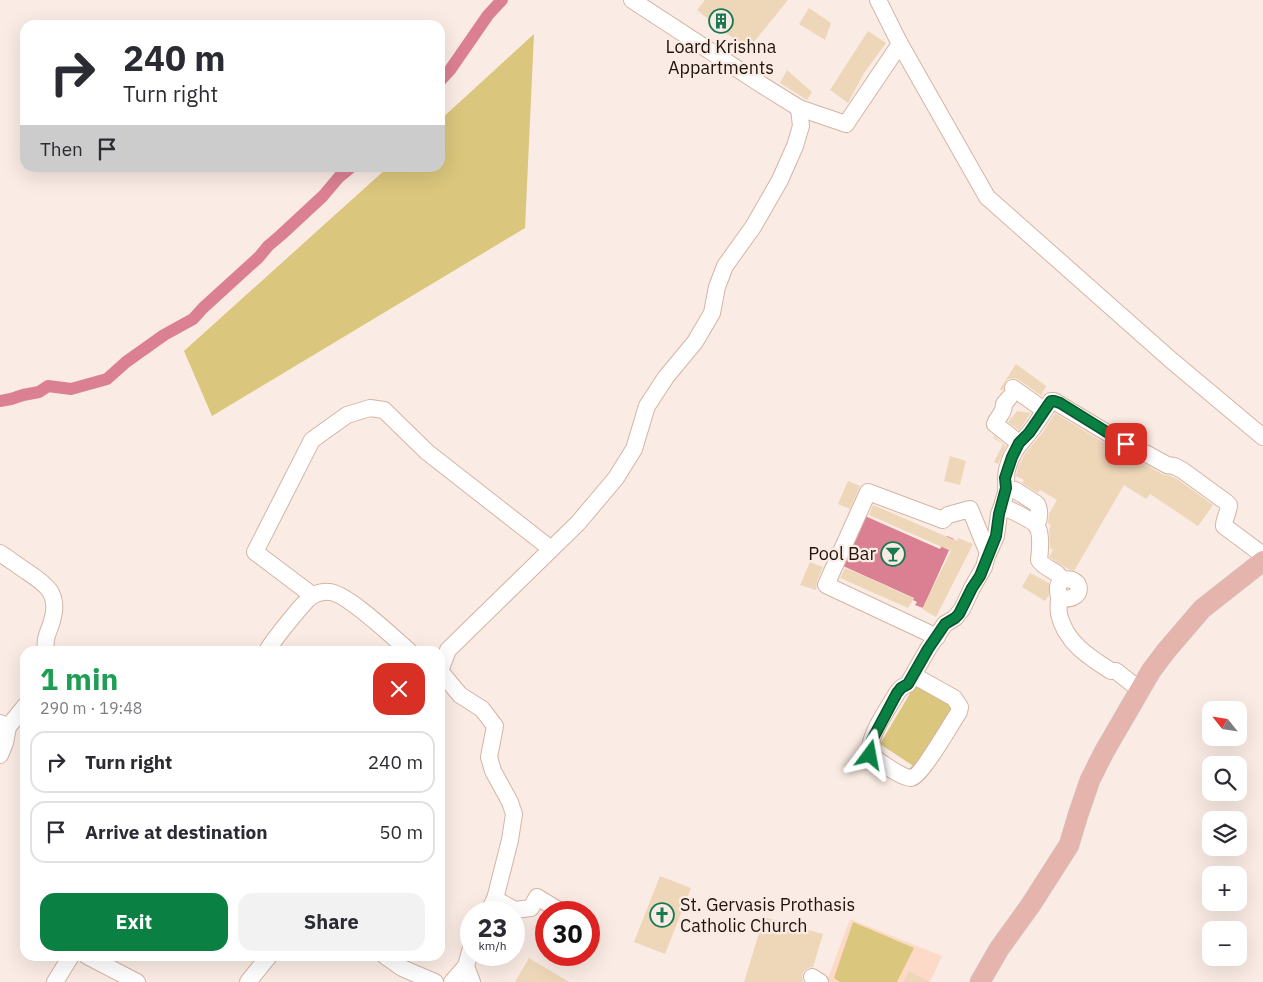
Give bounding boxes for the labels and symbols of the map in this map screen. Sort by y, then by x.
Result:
building icon: Loard Krishna Appartments [708,8,734,34]
place label: Loard Krishna Appartments [666,35,777,79]
pin [1105,423,1147,465]
bar icon: Pool Bar [880,541,906,567]
place label: Pool Bar [808,542,876,565]
north arrow [1202,701,1248,746]
position arrow [843,728,895,780]
place label: St. Gervasis Prothasis Catholic Church [680,893,855,937]
speed limit sign: 30 [535,901,600,966]
church icon: St. Gervasis Prothasis Catholic Church [649,902,675,928]

